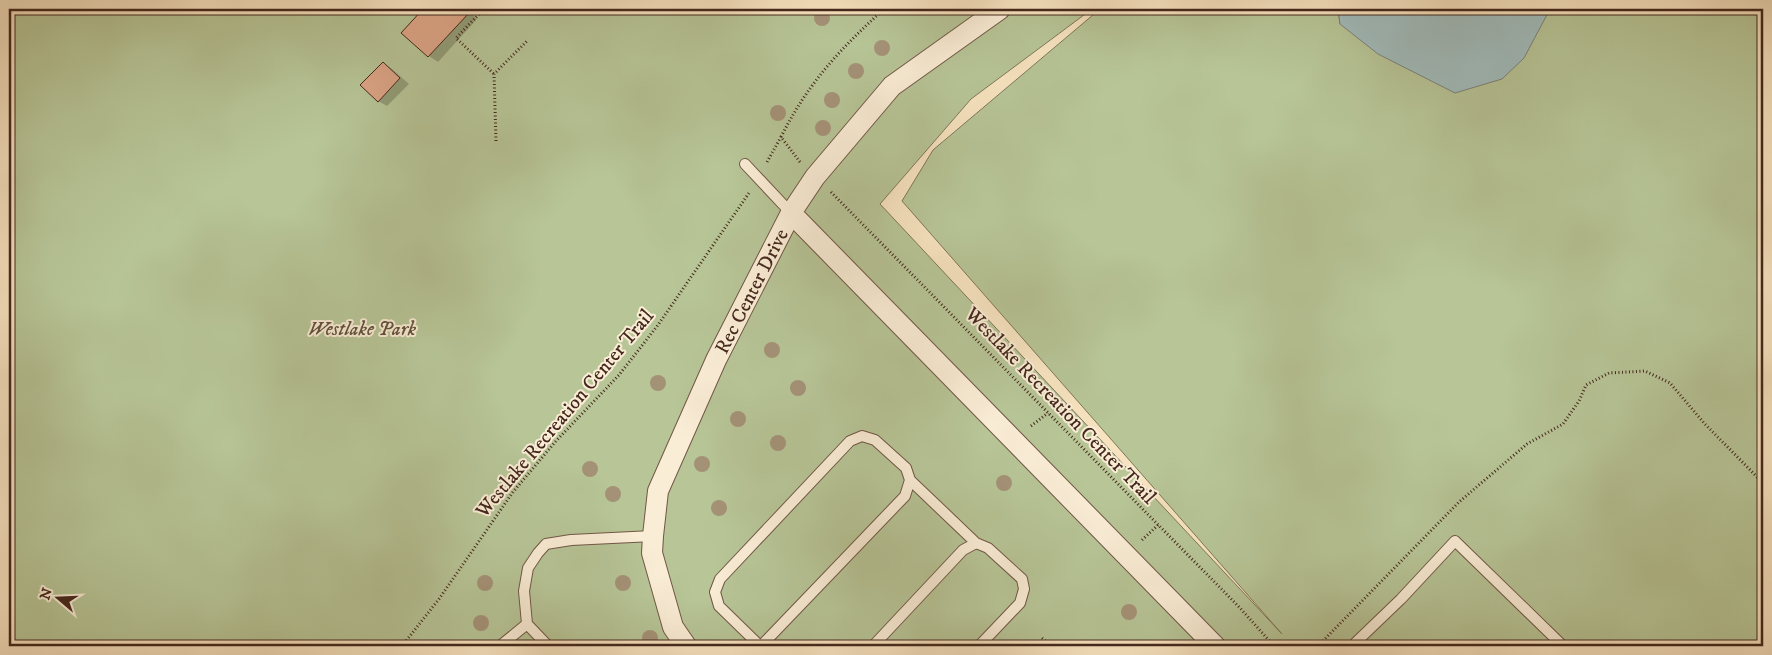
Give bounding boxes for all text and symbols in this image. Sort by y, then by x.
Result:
street label: Rec Center Drive [710,225,795,359]
street label: Westlake Recreation Center Trail [958,302,1161,510]
street label: Westlake Recreation Center Trail [470,305,660,524]
park label: Westlake Park [308,317,417,342]
north arrow [32,572,82,622]
text: N [36,585,57,602]

